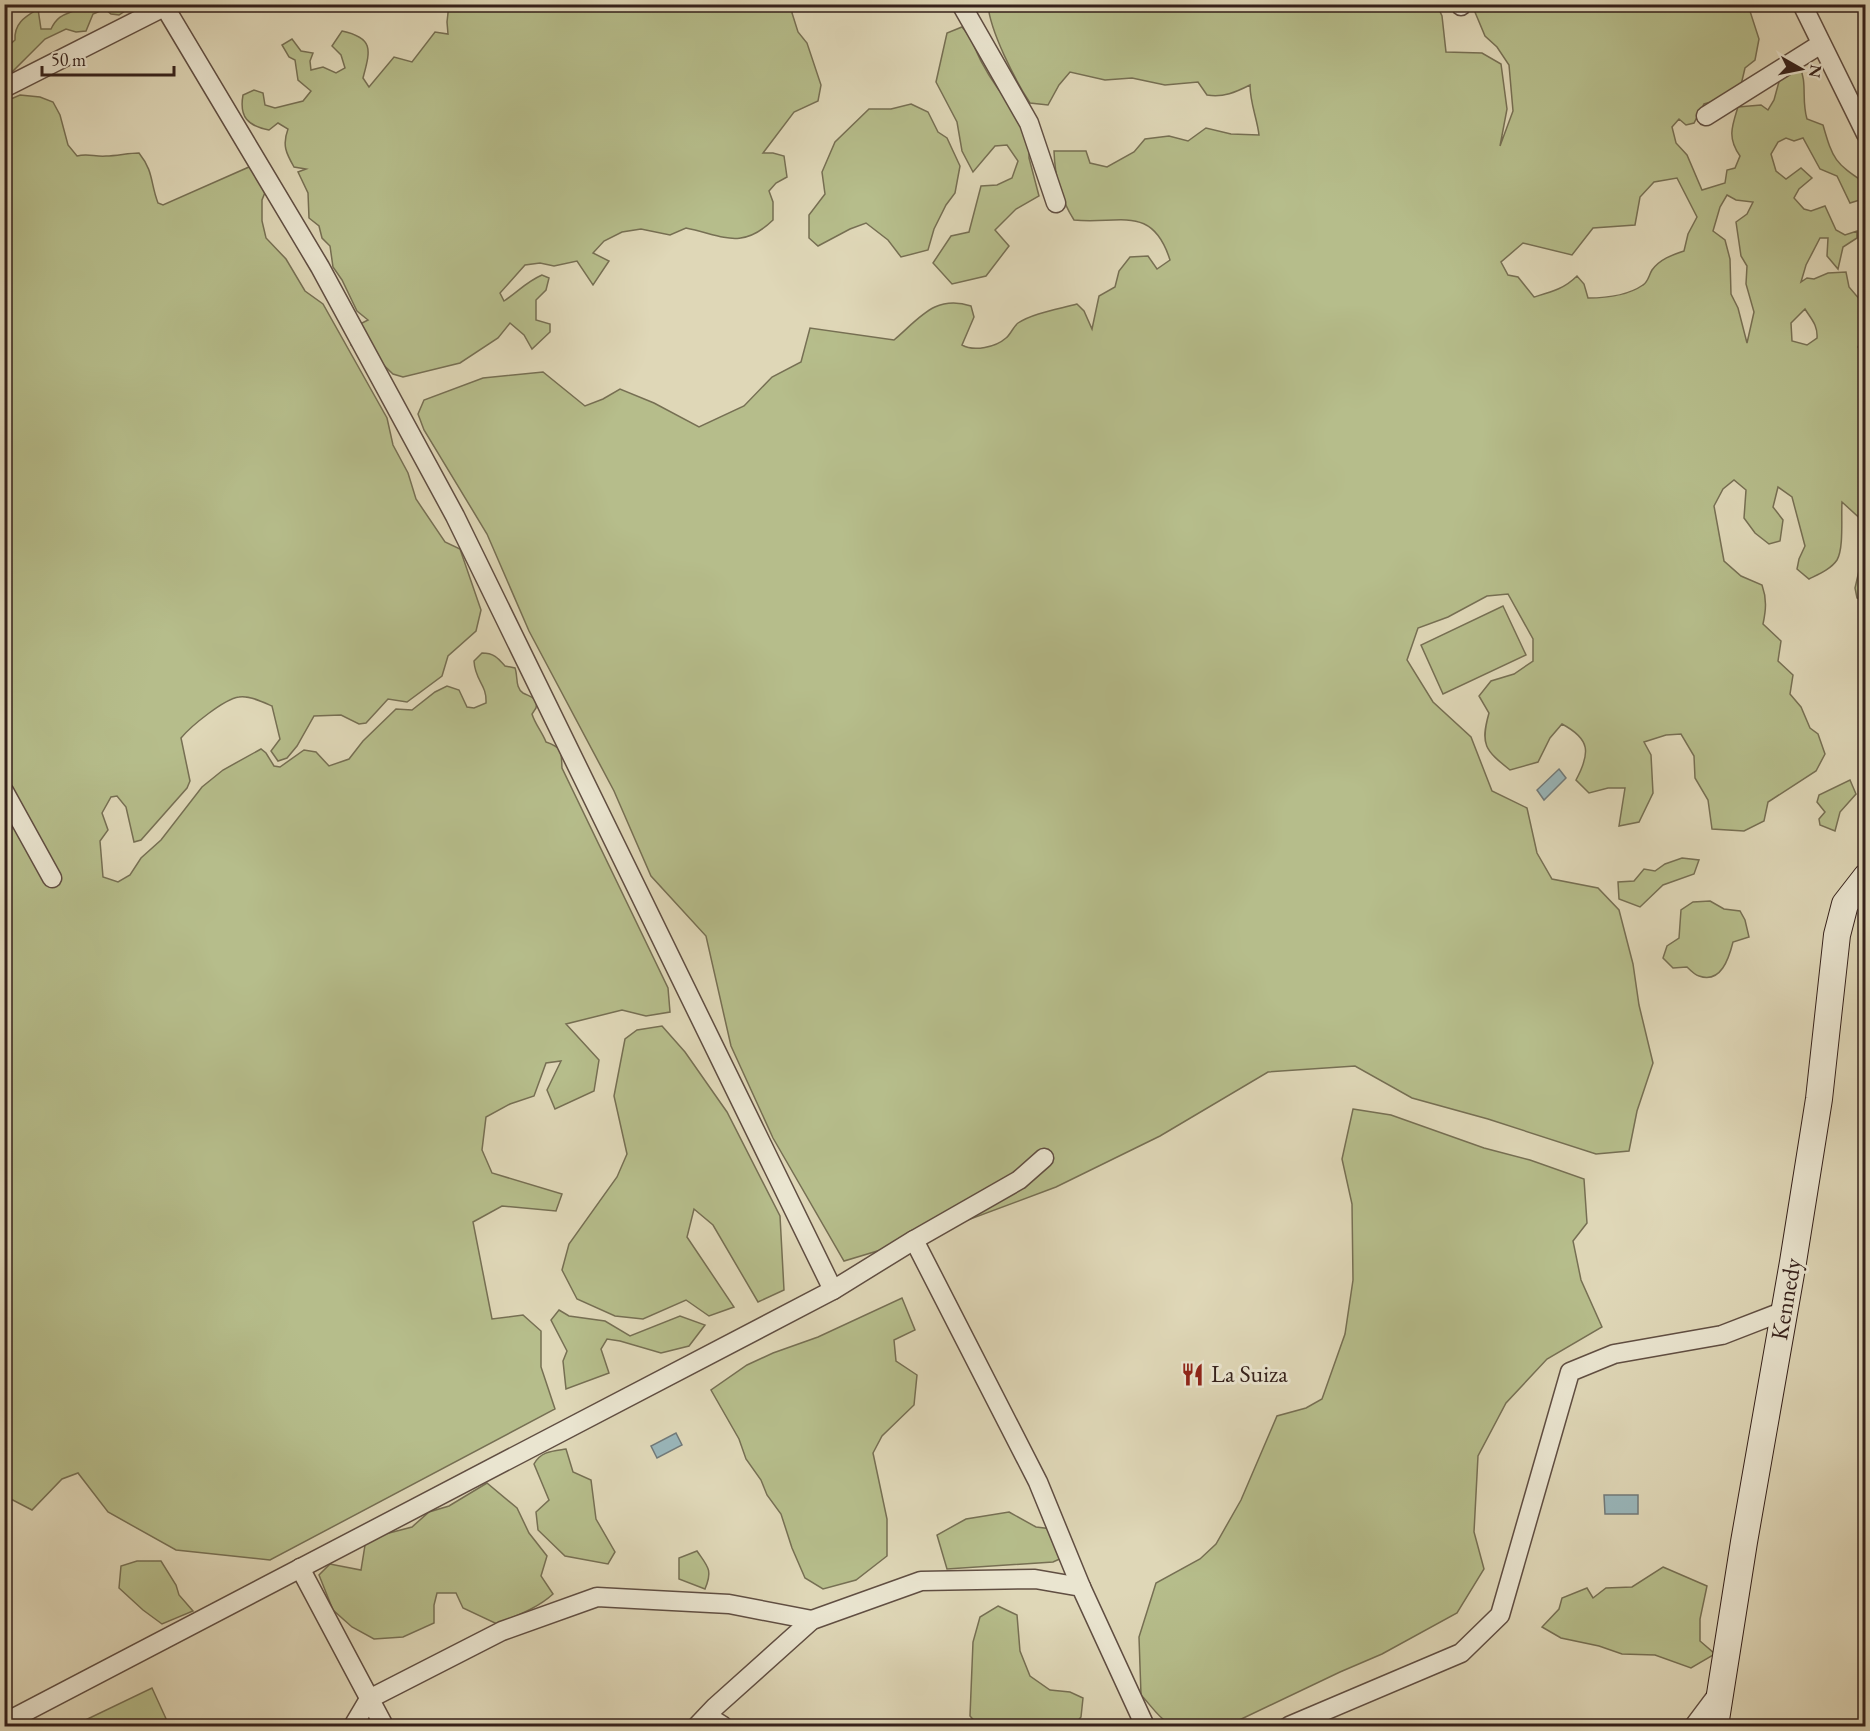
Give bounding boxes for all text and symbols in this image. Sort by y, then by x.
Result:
scale bar [42,39,174,77]
north arrow [1771,39,1831,99]
text: 50 m [51,48,86,71]
text: N [1804,63,1827,79]
street label: Kennedy [1763,1255,1808,1342]
place label: La Suiza [1211,1358,1288,1389]
restaurant icon: La Suiza [1180,1361,1206,1387]

